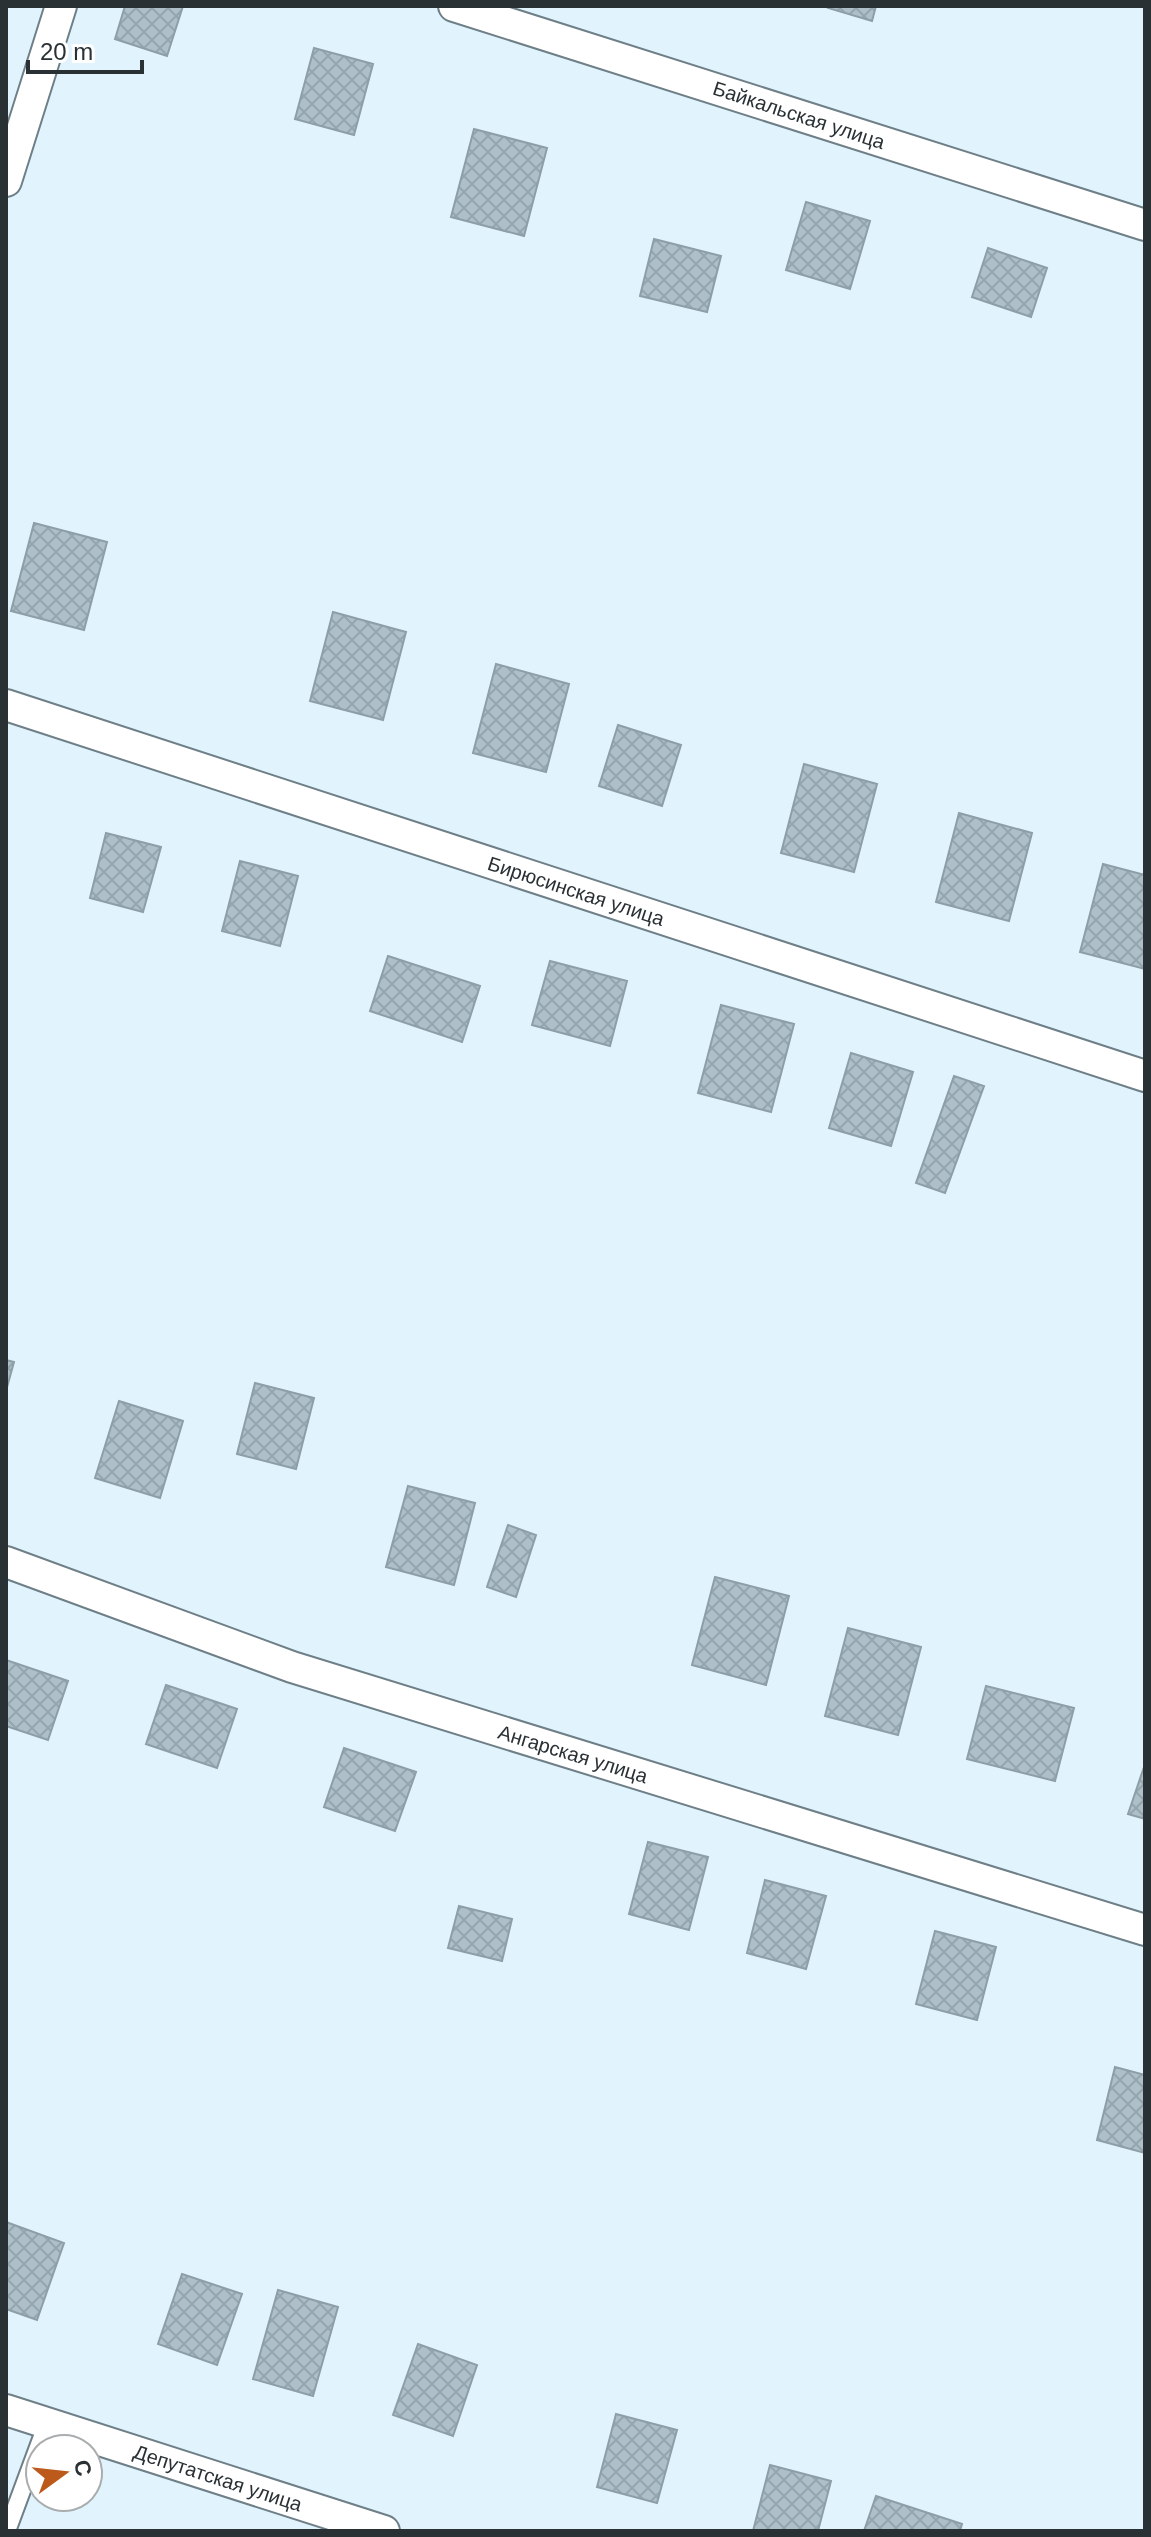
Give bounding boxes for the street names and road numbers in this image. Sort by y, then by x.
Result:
street label: Байкальская улица [710,77,889,153]
street label: Бирюсинская улица [485,852,668,930]
street label: Ангарская улица [496,1721,651,1787]
street label: Депутатская улица [131,2440,306,2516]

